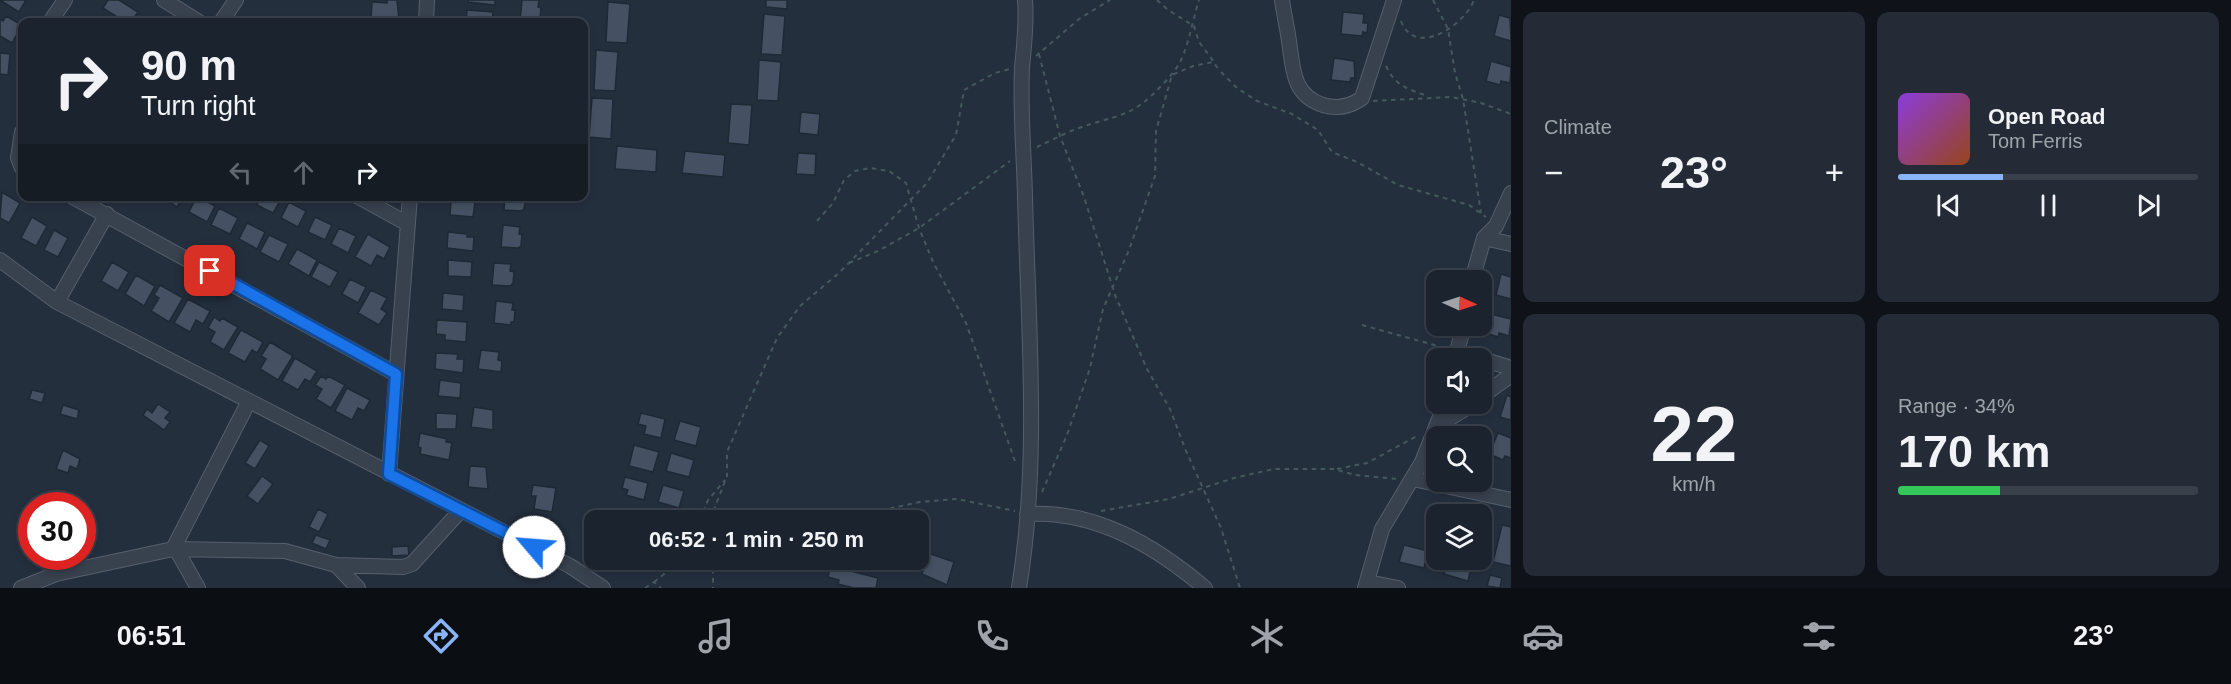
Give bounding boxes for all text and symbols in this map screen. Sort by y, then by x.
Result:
icon: right [42,42,120,120]
text: 90 m [141,42,237,89]
text: Turn right [141,91,256,121]
text: Open Road [1988,104,2105,129]
text: Climate [1544,116,1612,138]
text: Tom Ferris [1988,130,2082,152]
text: 23° [1660,147,1728,198]
text: − [1544,154,1563,191]
text: + [1825,154,1844,191]
icon: left [224,156,257,189]
icon: ahead [287,156,320,189]
icon: right [350,156,383,189]
icon: previous [1932,189,1965,222]
icon: pause [2032,189,2065,222]
icon: next [2132,189,2165,222]
pin [184,245,235,296]
icon: arrive [193,254,226,287]
north arrow [1426,270,1492,336]
map controls [1426,270,1492,570]
button: sound [1426,348,1492,414]
text: 22 [1651,390,1737,478]
text: Range · 34% [1898,395,2015,417]
button: search [1426,426,1492,492]
text: 170 km [1898,426,2051,477]
text: km/h [1672,473,1716,495]
speed limit sign: 30 [18,492,96,570]
button: layers [1426,504,1492,570]
position arrow [502,515,566,579]
text: 06:52 · 1 min · 250 m [649,527,864,552]
icon: directions [420,615,462,657]
icon: music [695,615,737,657]
icon: phone [971,615,1013,657]
icon: climate [1246,615,1288,657]
icon: car [1522,615,1564,657]
icon: filters [1798,615,1840,657]
text: 06:51 [117,621,186,651]
text: 23° [2073,621,2114,651]

